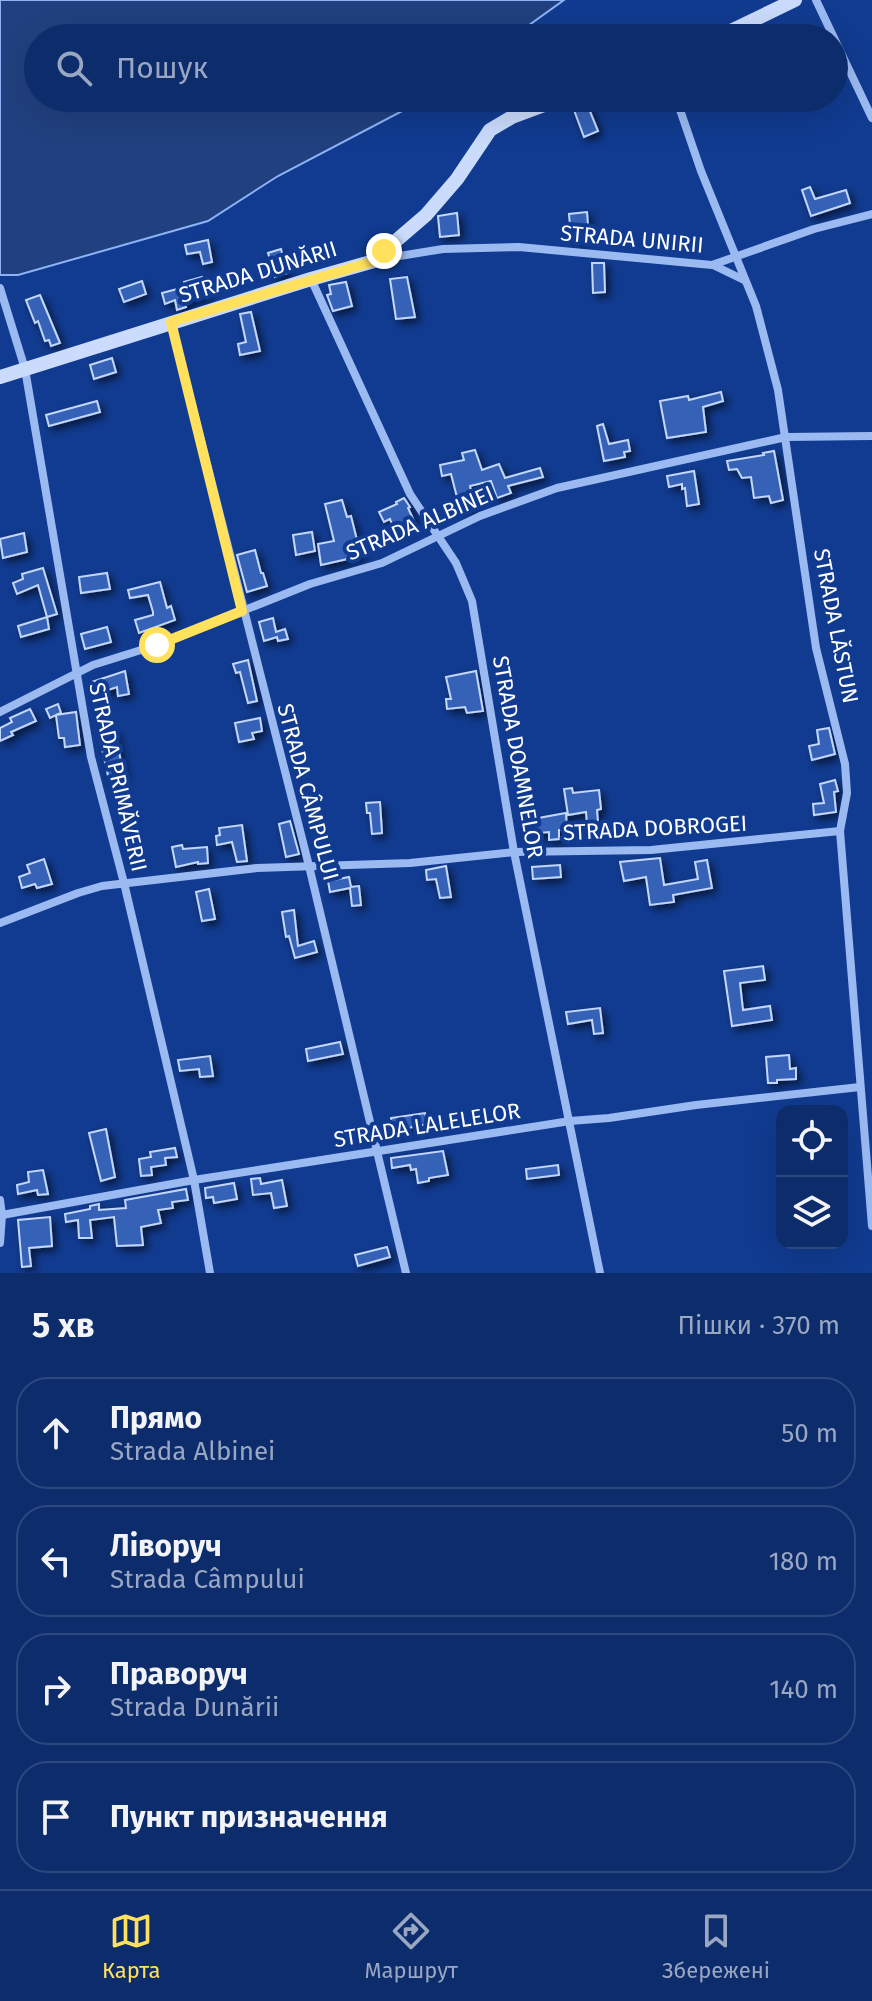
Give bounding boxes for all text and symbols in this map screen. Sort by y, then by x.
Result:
search box [24,24,848,112]
icon: search [52,46,96,90]
text: Пошук [116,50,208,86]
street label: STRADA UNIRII [559,219,705,259]
route end [366,233,402,269]
street label: STRADA DUNĂRII [176,235,340,309]
street label: STRADA ALBINEI [342,480,498,566]
street label: STRADA LĂSTUN [808,546,864,706]
route start [139,627,175,663]
street label: STRADA DOAMNELOR [487,654,549,860]
street label: STRADA PRIMĂVERII [83,680,153,874]
street label: STRADA CÂMPULUI [271,701,345,883]
street label: STRADA DOBROGEI [562,810,748,846]
street label: STRADA LALELELOR [332,1097,522,1153]
map controls [776,1105,848,1249]
button: locate [776,1105,848,1177]
button: layers [776,1177,848,1249]
text: 5 хв [32,1305,95,1346]
text: Пішки · 370 m [678,1310,840,1341]
text: Прямо [110,1400,202,1436]
icon: ahead [34,1411,78,1455]
text: 50 m [781,1418,838,1449]
text: Strada Albinei [110,1436,275,1467]
text: Ліворуч [110,1528,222,1564]
icon: left [34,1539,78,1583]
text: 180 m [769,1546,838,1577]
text: Strada Câmpului [110,1564,305,1595]
text: Праворуч [110,1656,248,1692]
icon: right [34,1667,78,1711]
text: 140 m [769,1674,838,1705]
text: Strada Dunării [110,1692,279,1723]
icon: arrive [34,1795,78,1839]
text: Пункт призначення [110,1799,388,1835]
tab: Карта [102,1909,160,1984]
tab: Маршрут [365,1909,458,1984]
tab: Збережені [662,1909,770,1984]

